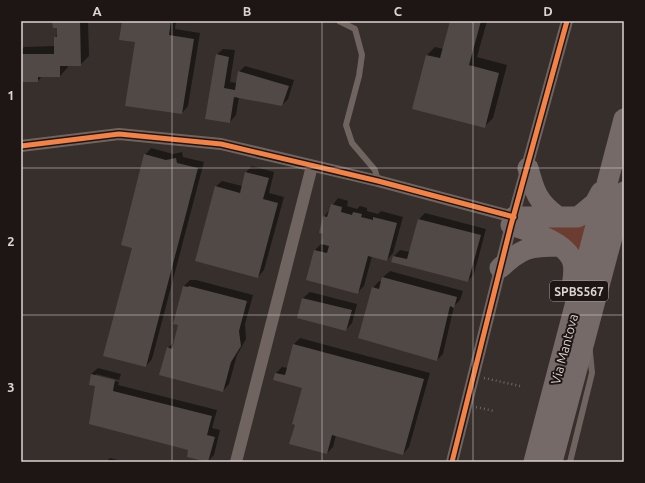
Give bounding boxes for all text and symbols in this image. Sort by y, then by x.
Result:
text: A [92,4,102,18]
text: B [243,4,252,18]
text: C [394,4,403,18]
text: D [543,4,553,18]
text: 1 [7,88,15,102]
text: 2 [7,234,15,248]
road number: SPBS567 [550,281,608,301]
street label: Via Mantova [548,312,580,386]
text: 3 [7,380,15,394]

